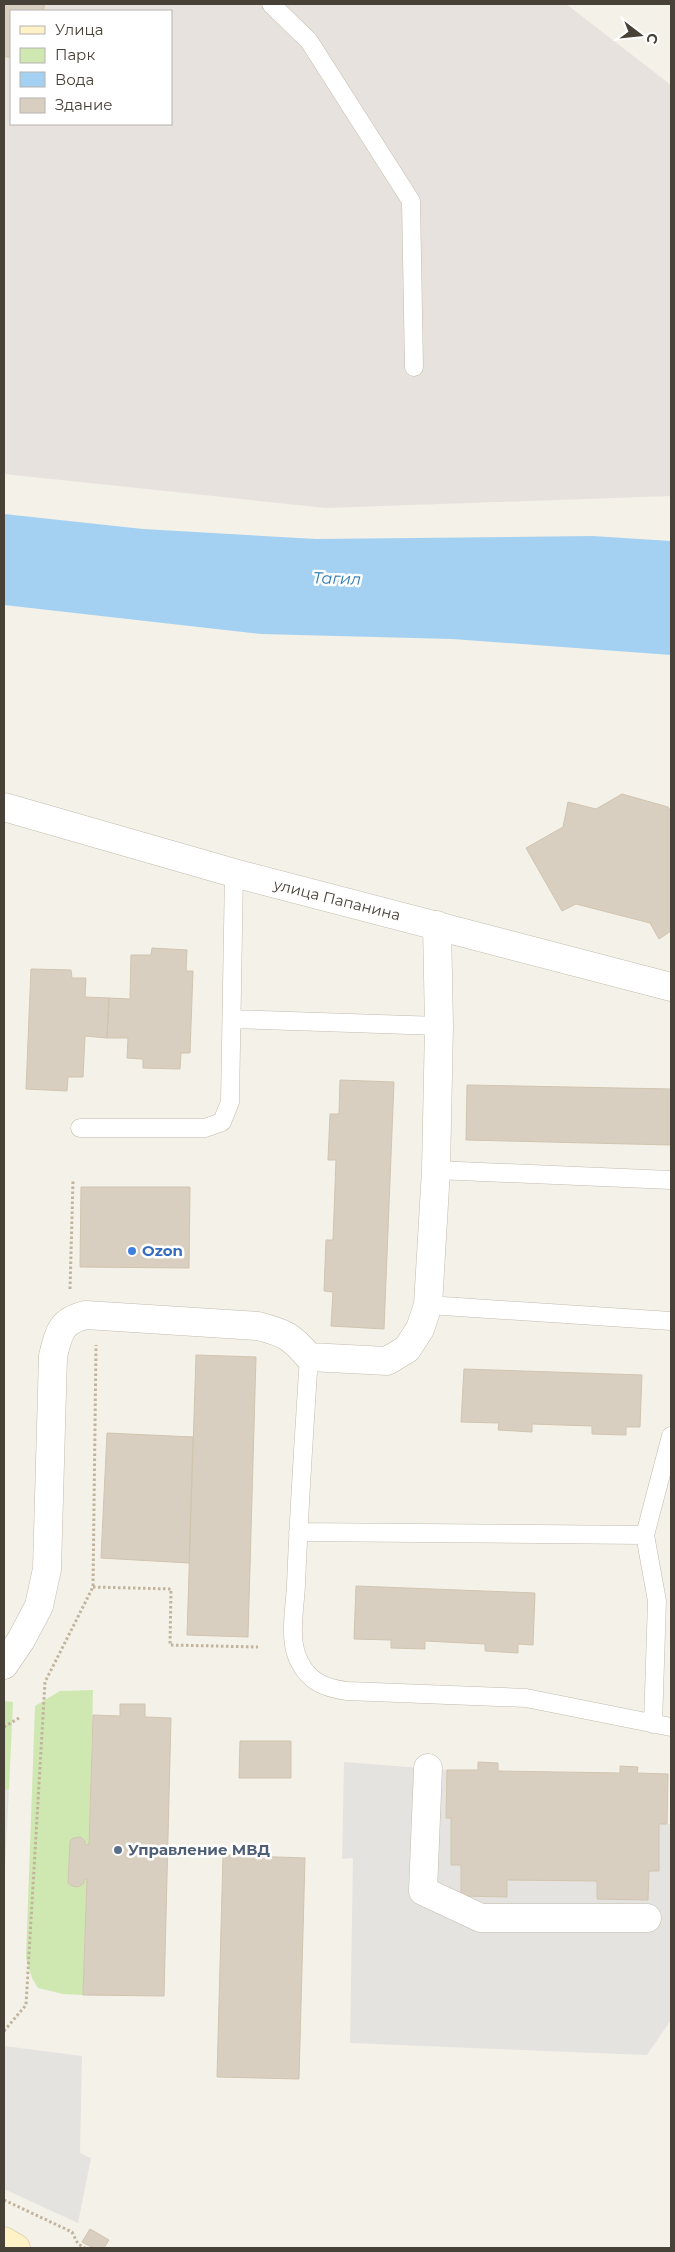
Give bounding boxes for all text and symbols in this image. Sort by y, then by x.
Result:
legend [10,10,172,125]
north arrow [615,10,665,60]
text: Улица [55,20,103,39]
text: С [642,31,663,46]
text: Парк [55,45,95,64]
text: Вода [55,70,94,89]
text: Здание [55,95,113,114]
water label: Тагил [313,568,361,589]
street label: улица Папанина [271,874,403,924]
place label: Ozon [142,1241,183,1260]
marker: Ozon [126,1245,138,1257]
place label: Управление МВД [128,1840,270,1859]
marker: Управление МВД [112,1844,124,1856]

